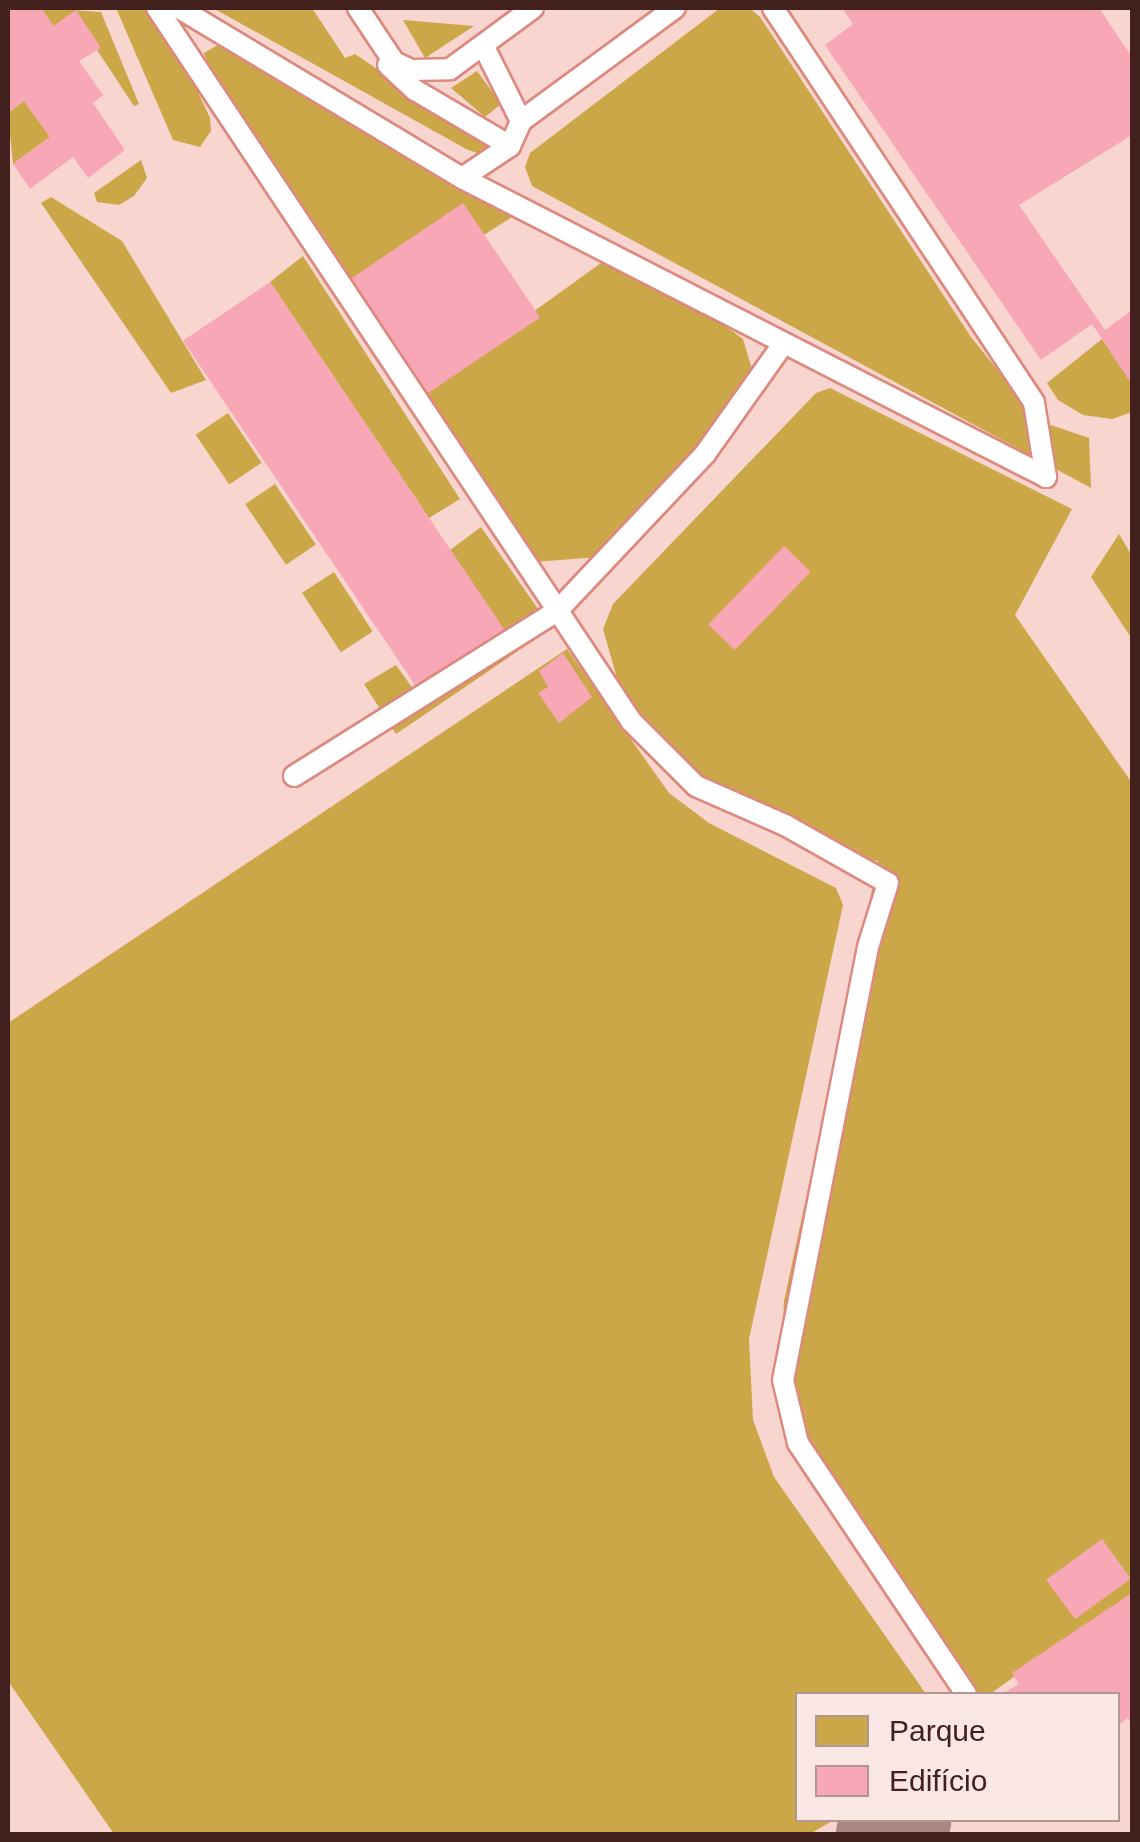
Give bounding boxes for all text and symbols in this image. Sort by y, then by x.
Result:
legend [795,1692,1120,1822]
text: Parque [889,1714,986,1747]
text: Edifício [889,1764,987,1797]

